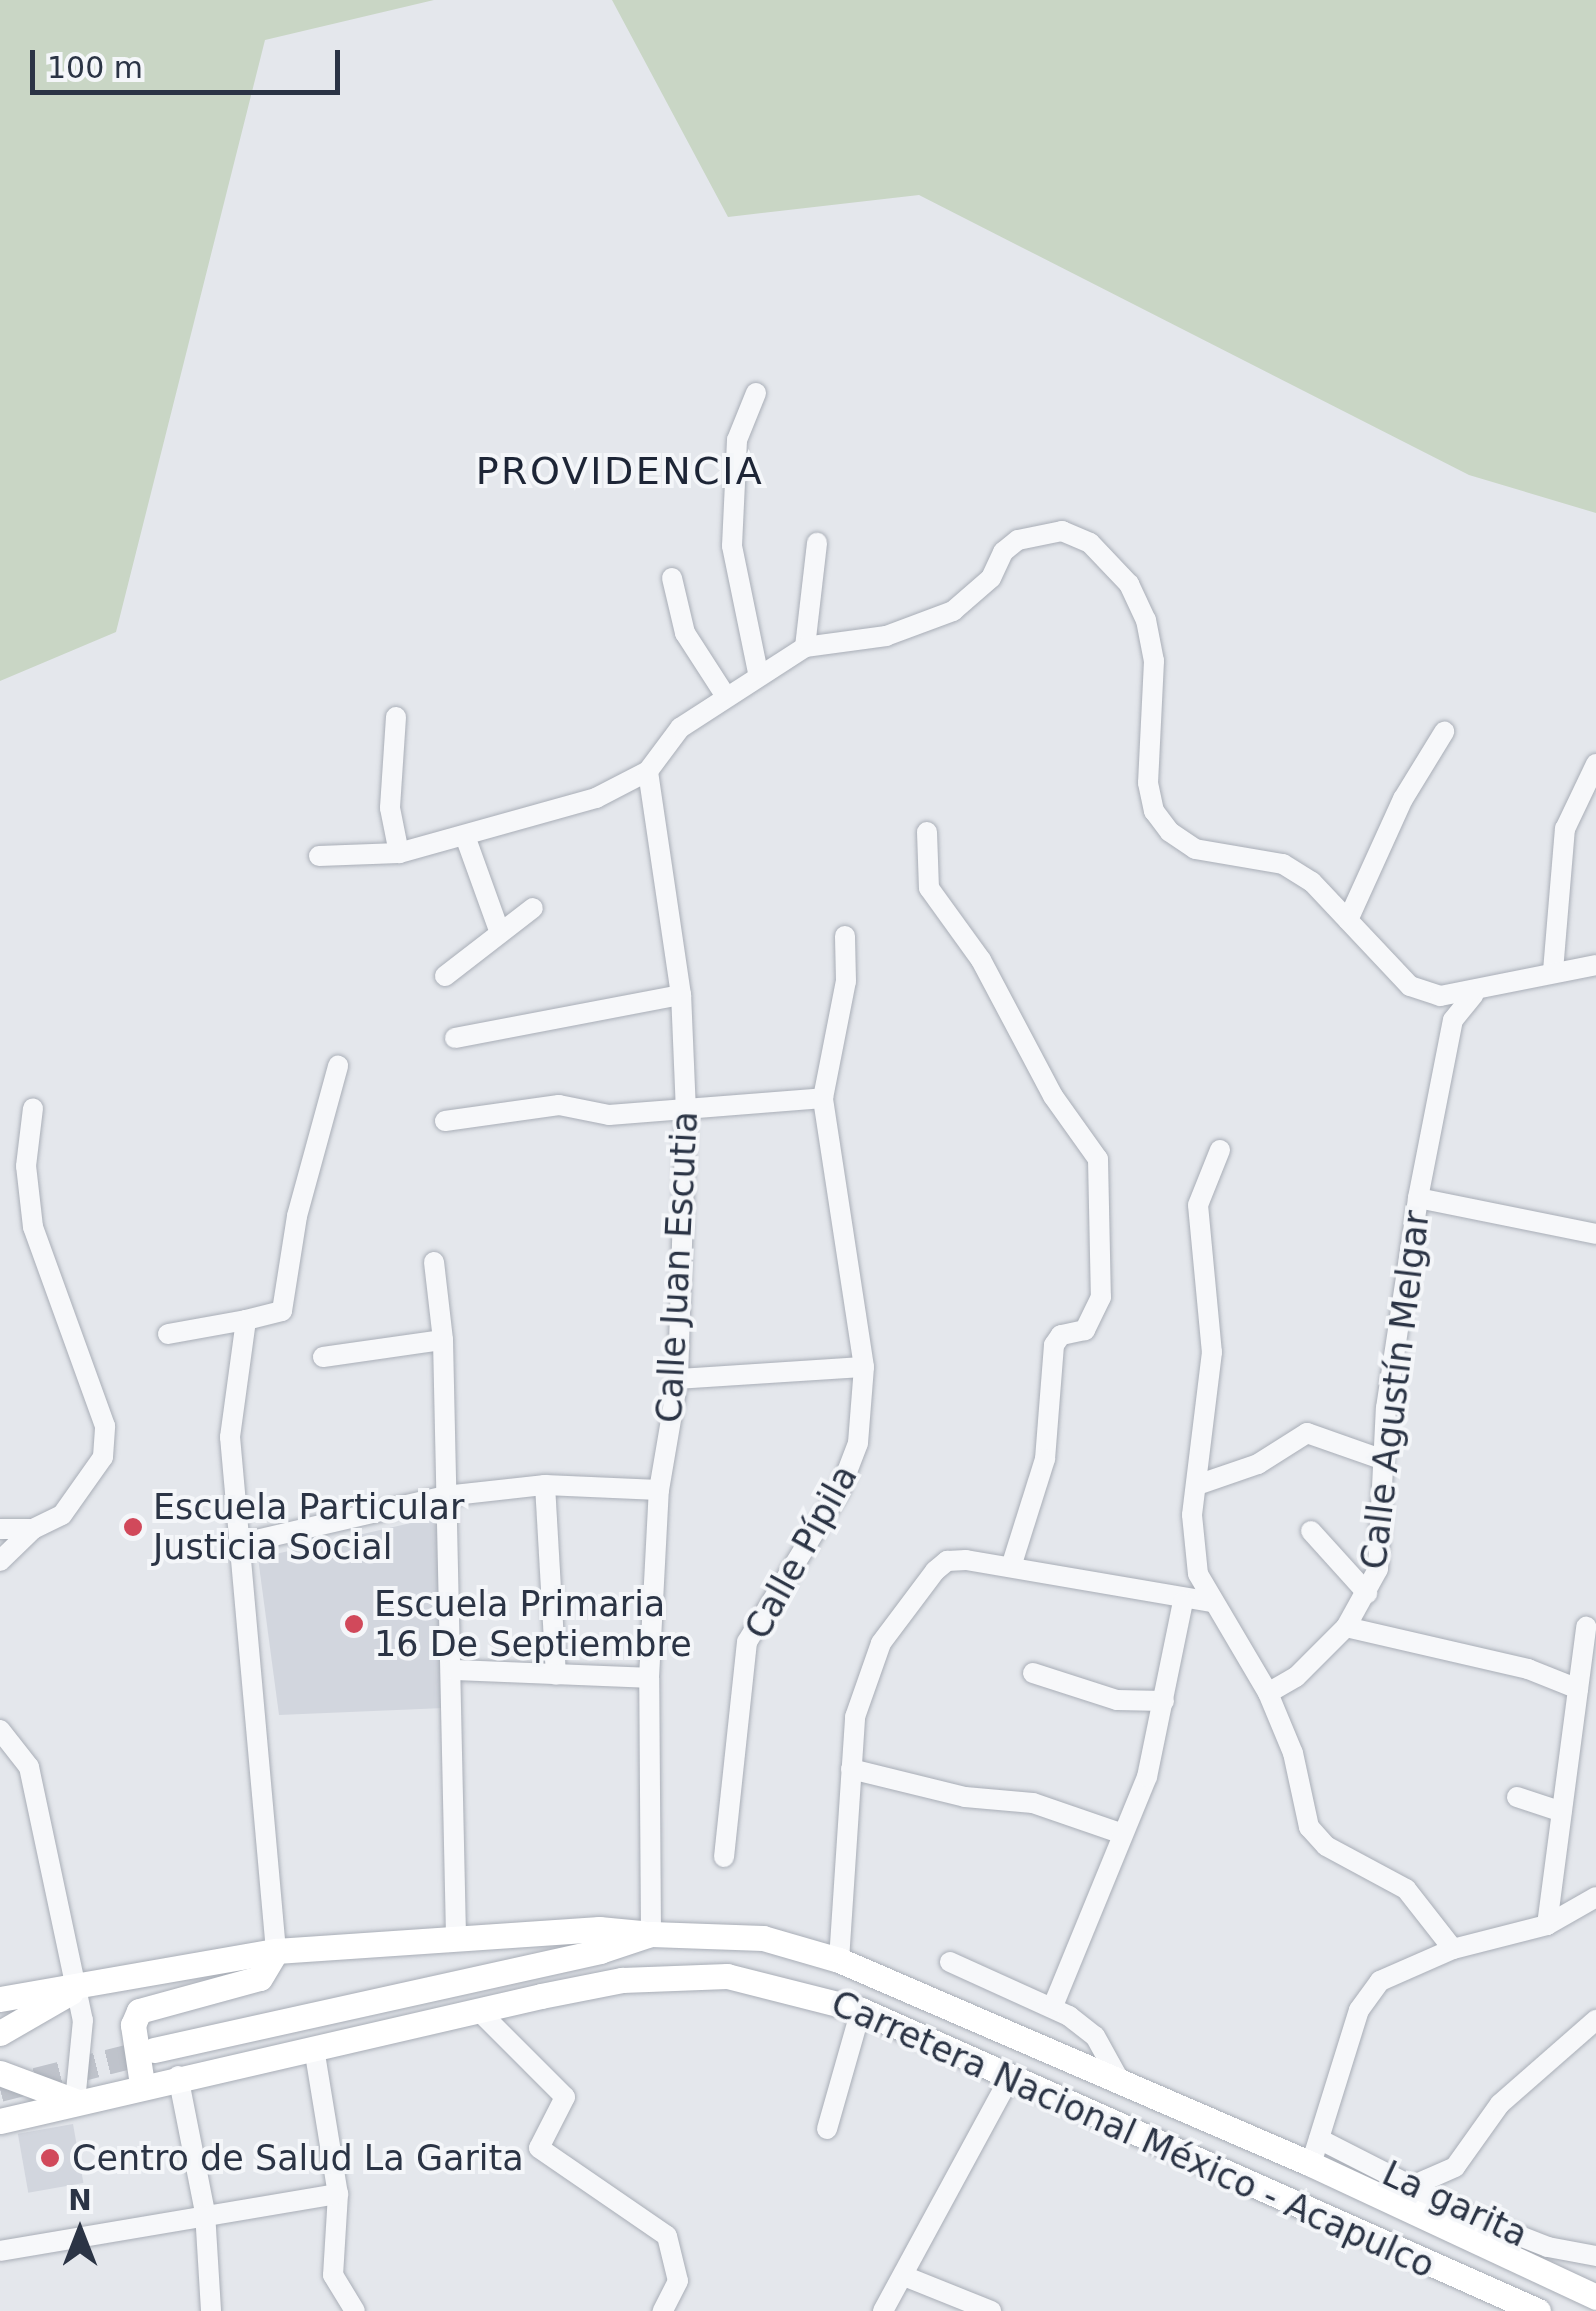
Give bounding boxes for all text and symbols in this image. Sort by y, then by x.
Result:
scale bar [35,30,345,92]
text: 100 m [47,50,143,85]
district label: PROVIDENCIA [476,449,764,495]
street label: Calle Juan Escutia [648,1110,706,1424]
street label: Calle Agustín Melgar [1352,1208,1438,1572]
street label: Calle Pípila [736,1458,866,1646]
place label: Escuela Particular Justicia Social [153,1486,464,1568]
marker: Escuela Particular Justicia Social [122,1516,144,1538]
place label: Escuela Primaria 16 De Septiembre [374,1583,692,1665]
marker: Escuela Primaria 16 De Septiembre [343,1613,365,1635]
street label: Carretera Nacional México - Acapulco [825,1982,1441,2286]
place label: Centro de Salud La Garita [72,2137,524,2179]
marker: Centro de Salud La Garita [37,2145,63,2171]
street label: La garita [1376,2152,1534,2256]
north arrow [30,2181,130,2281]
text: N [68,2184,92,2217]

